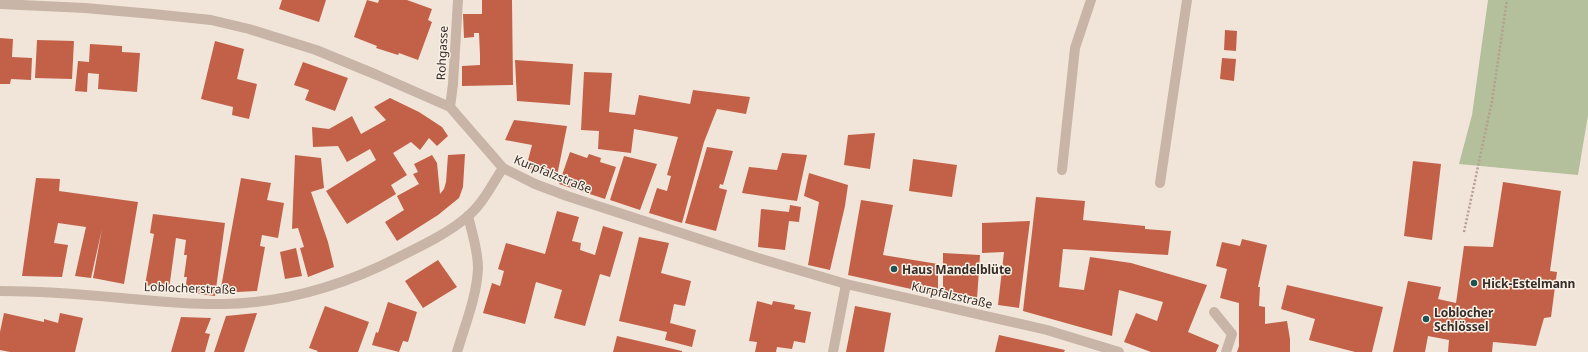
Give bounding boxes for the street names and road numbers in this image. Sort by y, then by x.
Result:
street label: Rohgasse [432,25,452,81]
street label: Kurpfalzstraße [511,151,595,197]
street label: Kurpfalzstraße [910,277,994,313]
street label: Loblocherstraße [144,278,237,298]

